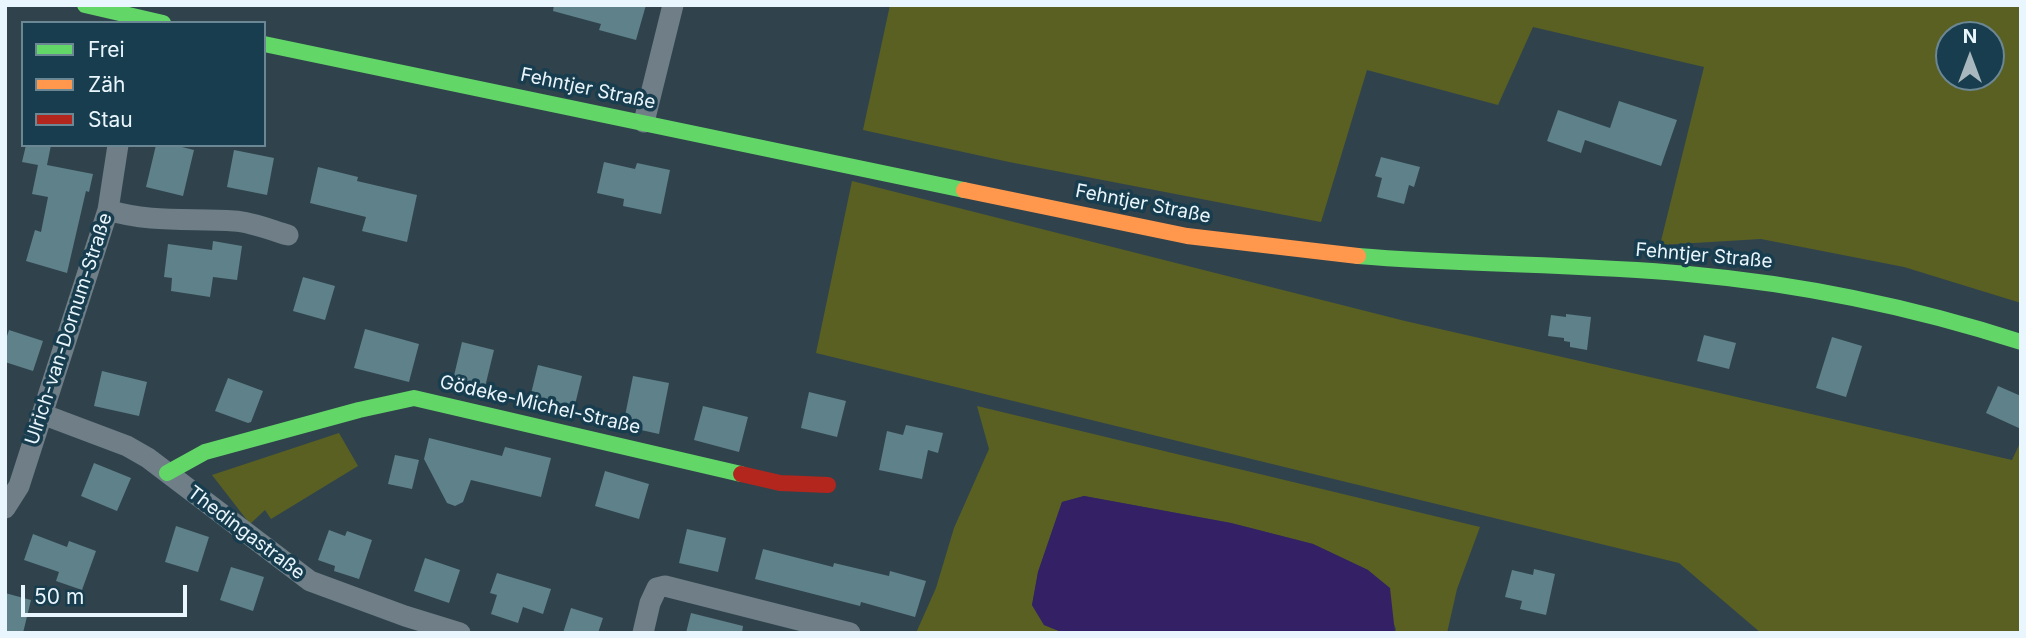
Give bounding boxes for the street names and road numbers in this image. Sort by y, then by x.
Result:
street label: Fehntjer Straße [518,64,658,114]
street label: Fehntjer Straße [1073,180,1213,228]
street label: Ulrich-van-Dornum-Straße [21,210,117,448]
street label: Fehntjer Straße [1634,239,1774,273]
street label: Gödeke-Michel-Straße [437,371,643,439]
street label: Thedingastraße [183,481,309,585]

